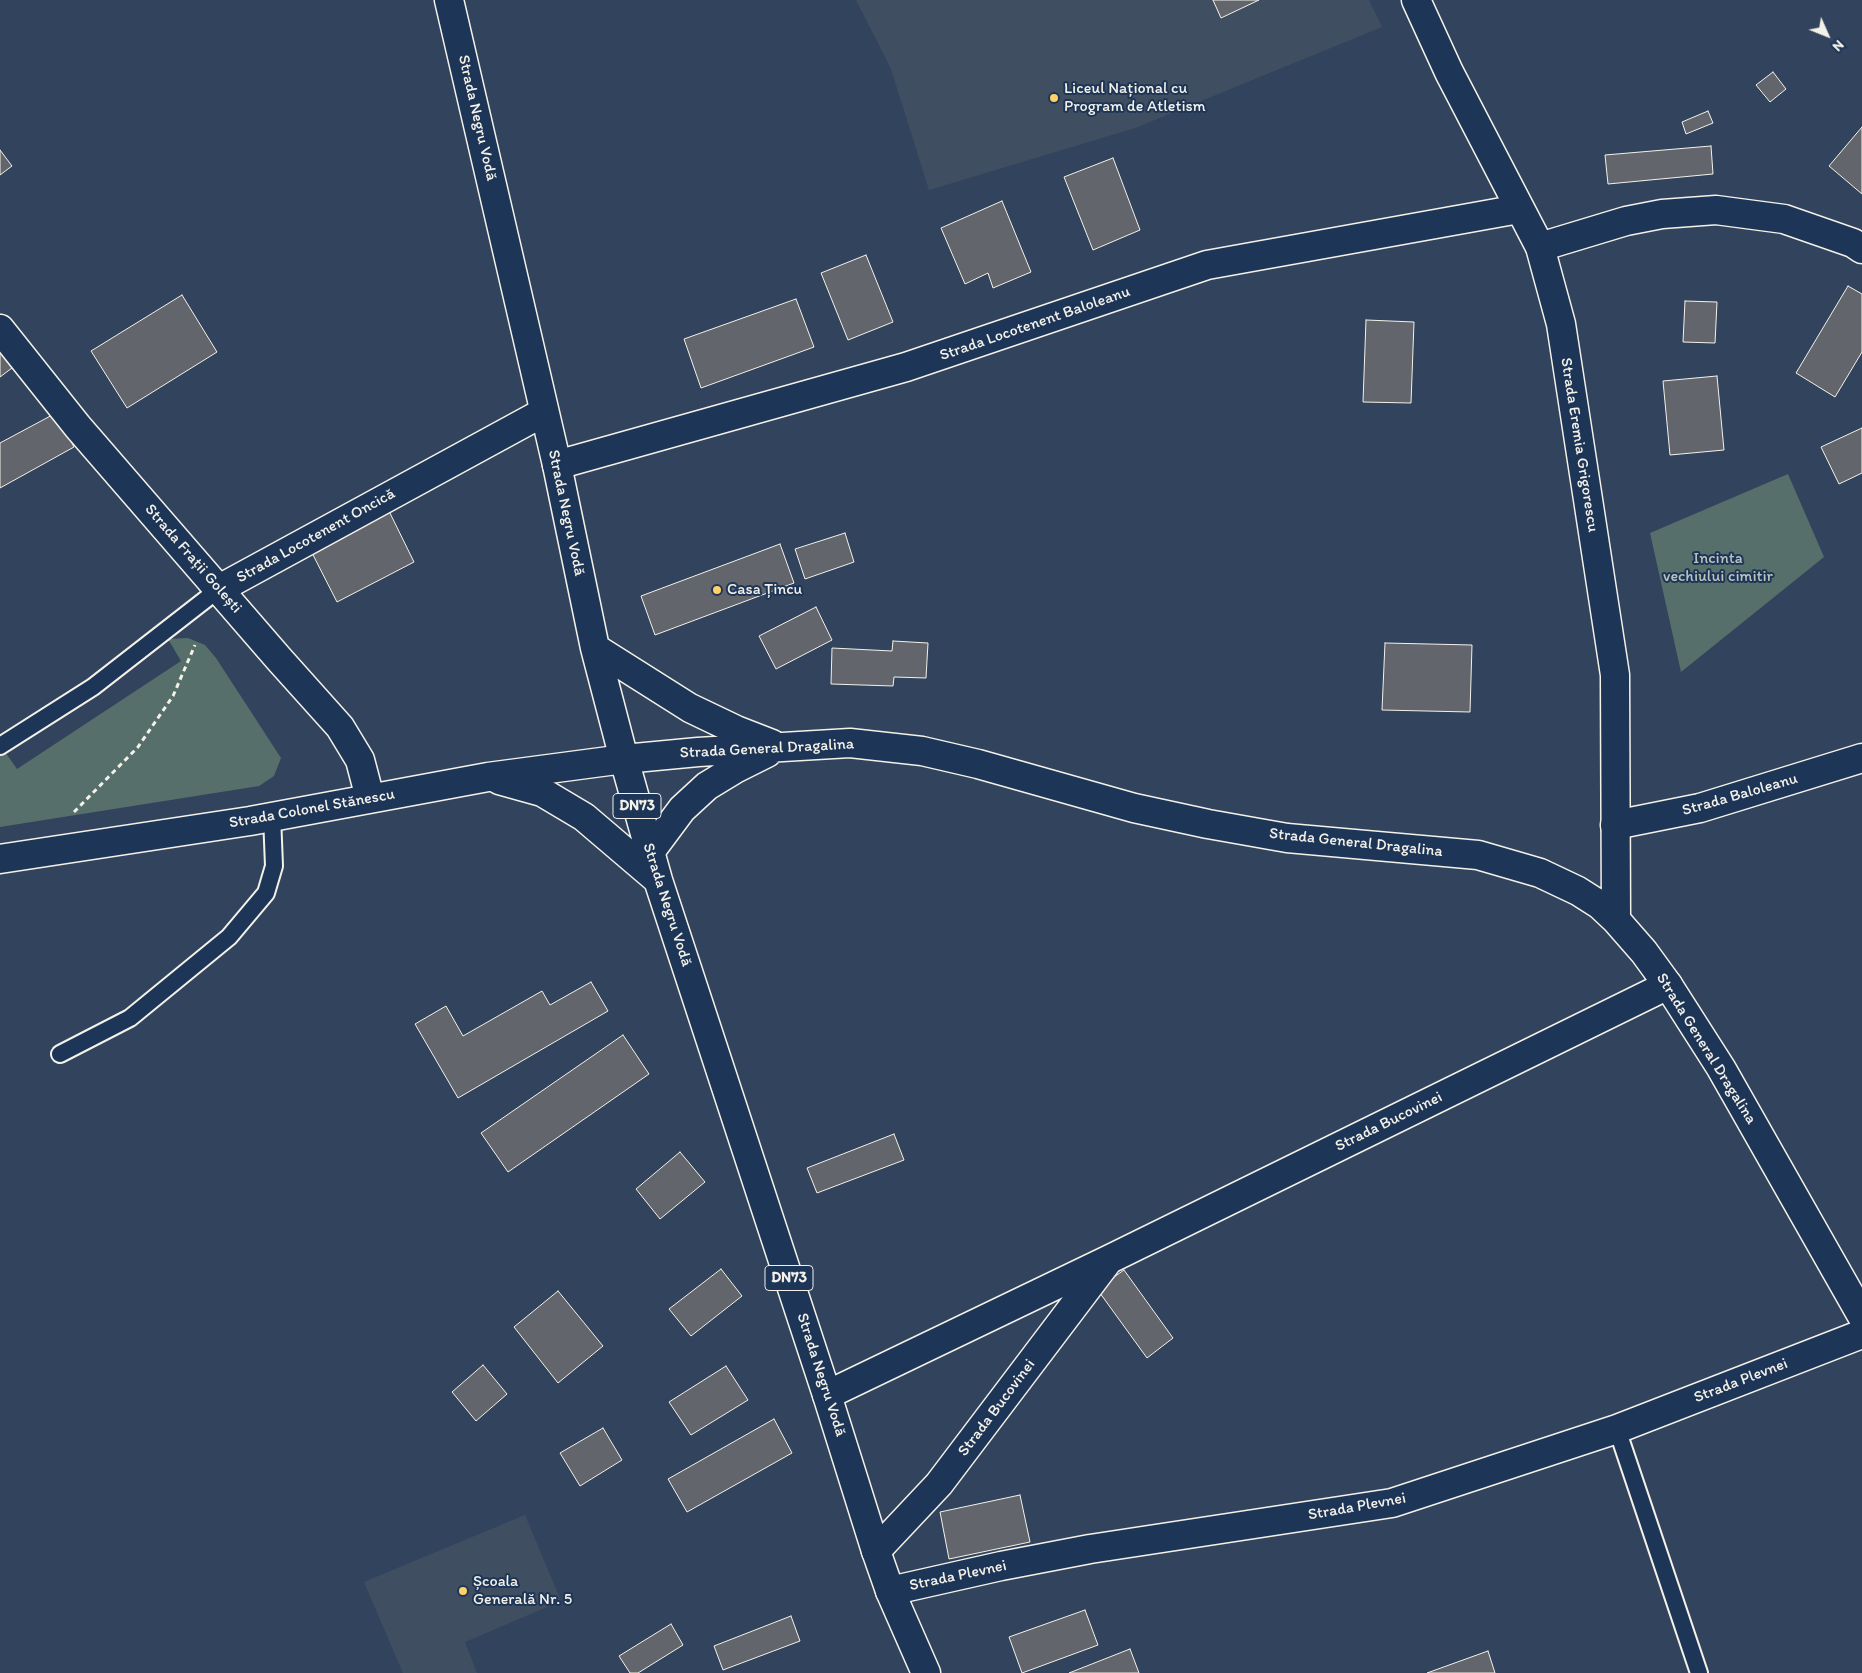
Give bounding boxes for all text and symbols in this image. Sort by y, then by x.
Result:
north arrow [1802,10,1852,60]
text: N [1829,36,1848,55]
street label: Strada Negru Vodă [453,53,501,183]
place label: Liceul Național cu Program de Atletism [1064,79,1206,117]
marker: Liceul Național cu Program de Atletism [1048,92,1060,104]
street label: Strada Locotenent Baloleanu [937,282,1133,366]
street label: Strada Eremia Grigorescu [1556,356,1602,534]
street label: Strada Negru Vodă [543,448,589,578]
street label: Strada Locotenent Oncică [233,484,399,588]
street label: Strada Frații Golești [140,500,246,618]
park label: Incinta vechiului cimitir [1663,549,1773,587]
place label: Casa Țincu [727,580,802,600]
marker: Casa Țincu [711,584,723,596]
street label: Strada General Dragalina [679,735,855,763]
street label: Strada Baloleanu [1680,769,1800,821]
street label: Strada Colonel Stănescu [228,785,396,833]
road number: DN73 [613,794,661,818]
street label: Strada General Dragalina [1268,824,1444,862]
street label: Strada Negru Vodă [638,841,696,969]
street label: Strada General Dragalina [1652,970,1760,1128]
street label: Strada Bucovinei [1332,1088,1446,1156]
road number: DN73 [765,1266,813,1290]
street label: Strada Negru Vodă [792,1311,850,1439]
street label: Strada Plevnei [1691,1354,1791,1408]
street label: Strada Bucovinei [954,1356,1040,1460]
street label: Strada Plevnei [1307,1489,1407,1525]
street label: Strada Plevnei [908,1556,1008,1596]
place label: Școala Generală Nr. 5 [473,1572,572,1610]
marker: Școala Generală Nr. 5 [457,1585,469,1597]

